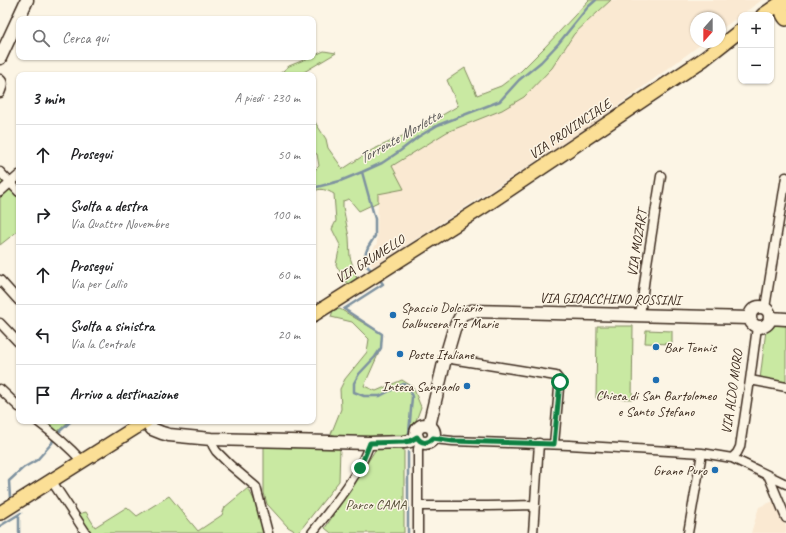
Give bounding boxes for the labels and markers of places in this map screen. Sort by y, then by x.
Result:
place label: Spaccio Dolciario Galbusera Tre Marie [401,299,500,332]
marker: Spaccio Dolciario Galbusera Tre Marie [388,310,398,320]
place label: Bar Tennis [664,339,717,356]
marker: Bar Tennis [651,342,661,352]
place label: Poste Italiane [408,346,475,363]
marker: Poste Italiane [395,349,405,359]
marker: Chiesa di San Bartolomeo e Santo Stefano [651,375,661,385]
place label: Intesa Sanpaolo [382,378,460,395]
marker: Intesa Sanpaolo [462,381,472,391]
place label: Chiesa di San Bartolomeo e Santo Stefano [596,387,717,420]
place label: Grano Puro [653,462,708,479]
marker: Grano Puro [710,465,720,475]

